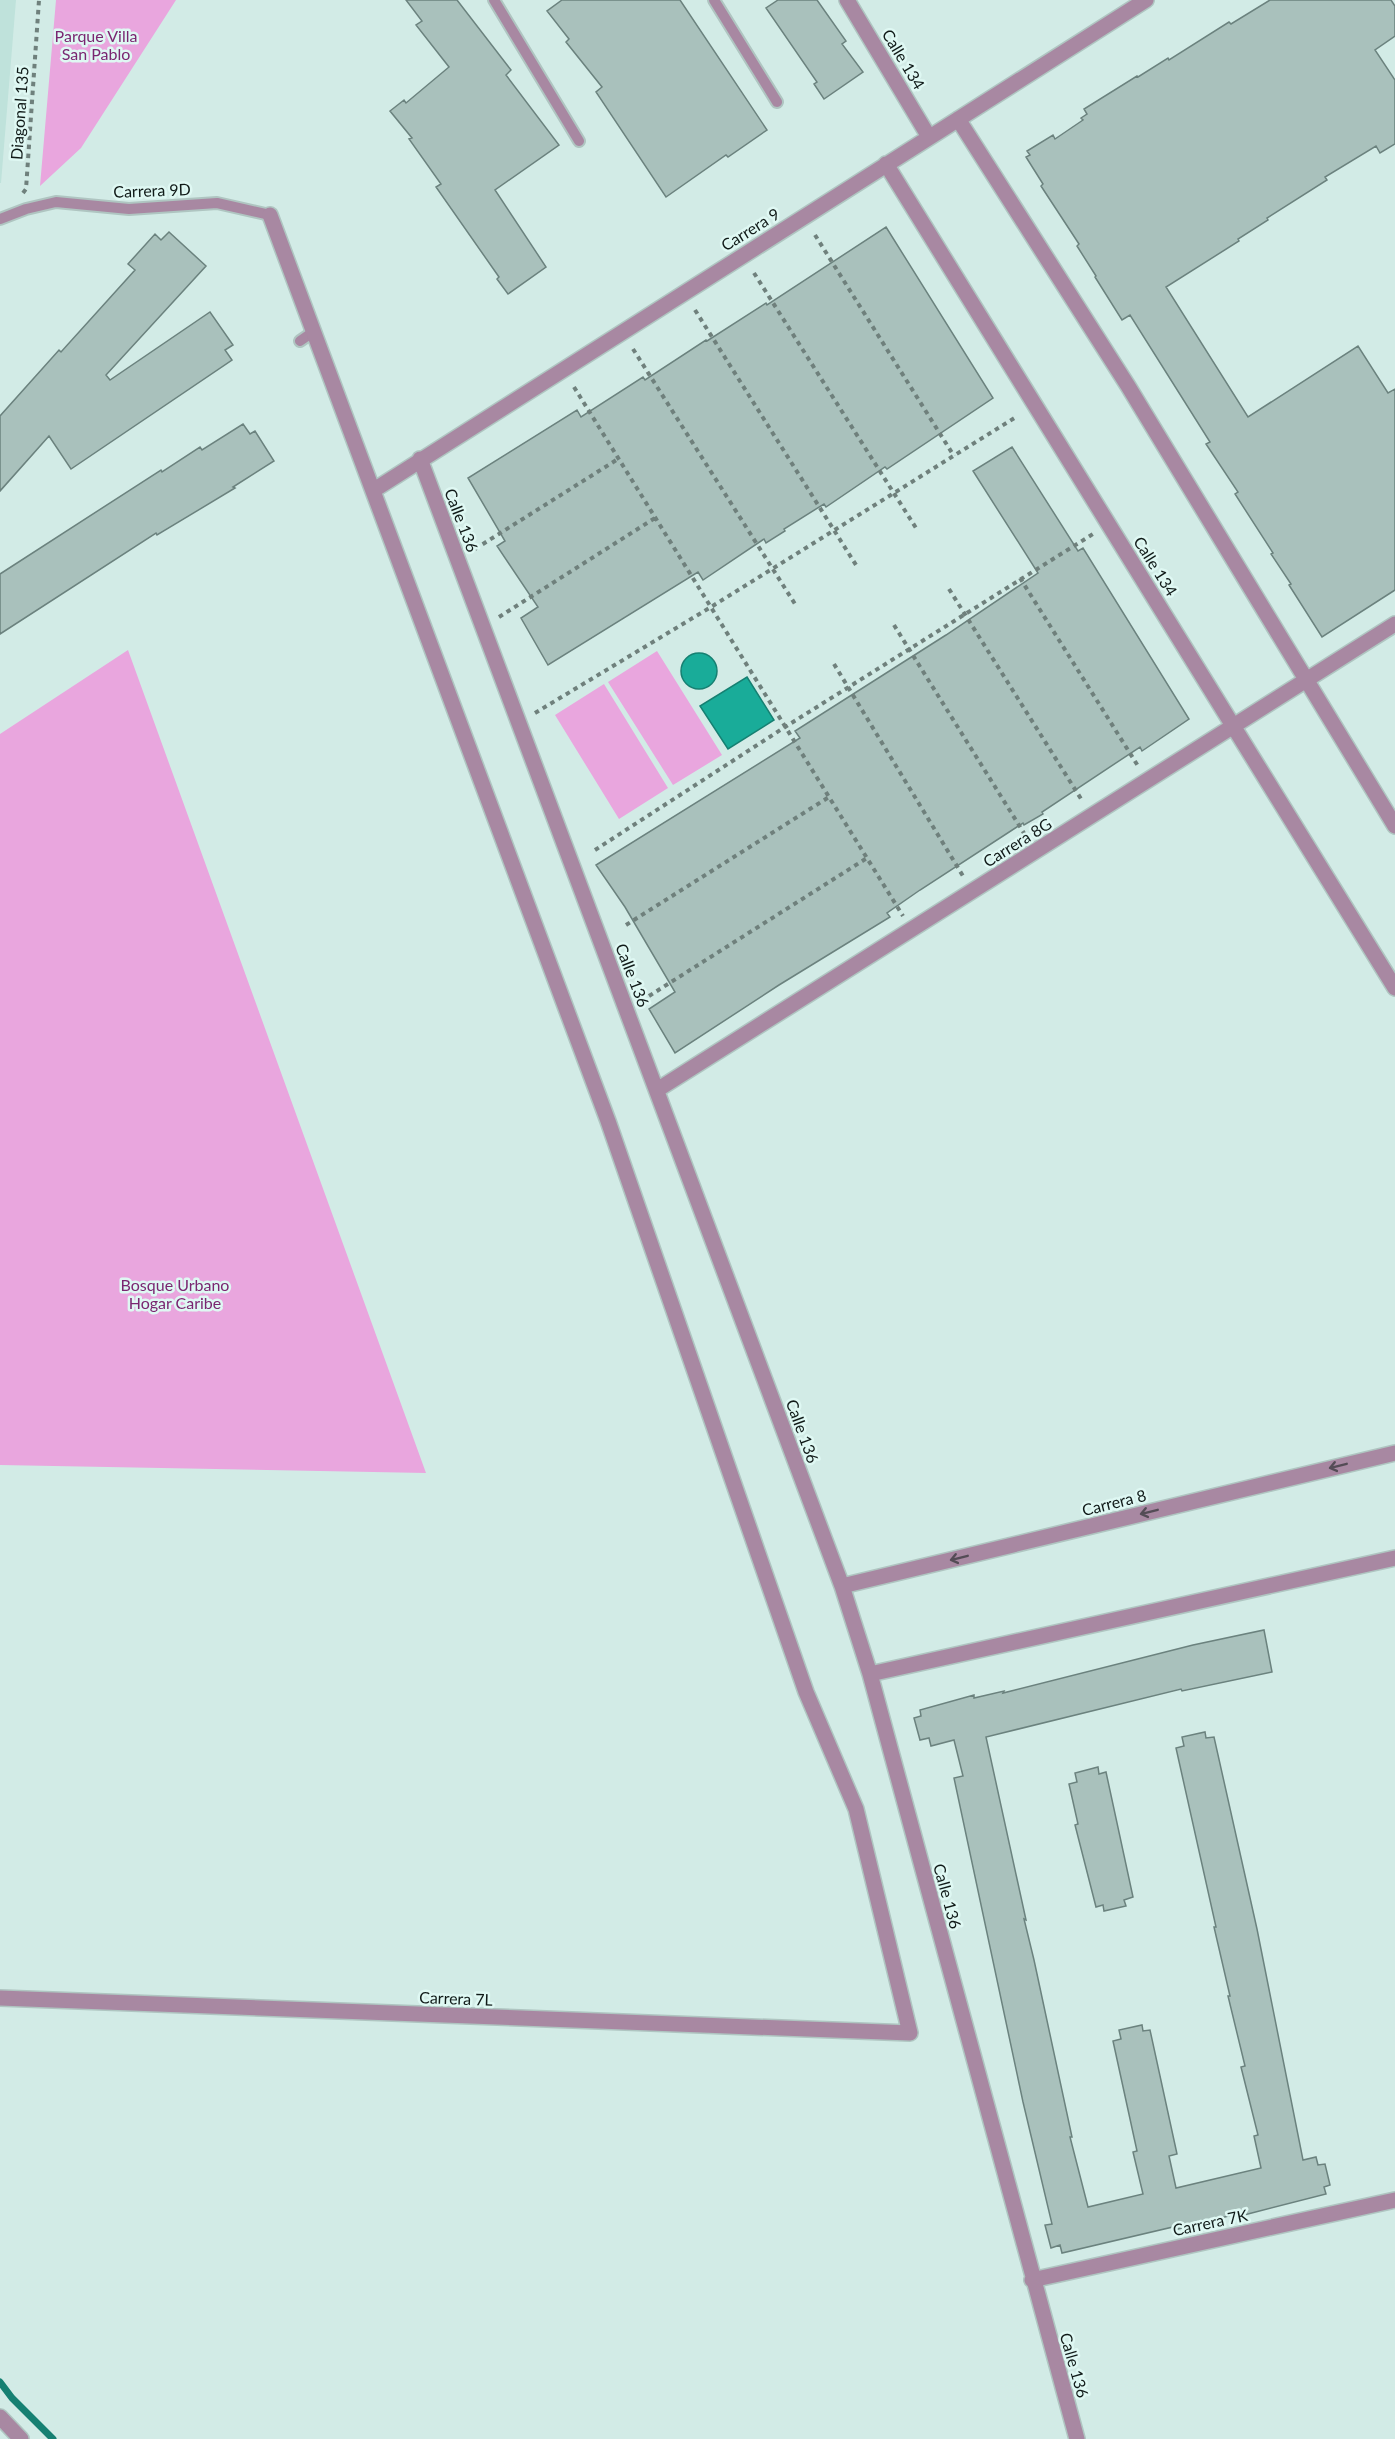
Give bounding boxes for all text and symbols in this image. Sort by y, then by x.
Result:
park label: Parque Villa San Pablo [55,26,137,63]
street label: Calle 134 [879,26,929,92]
street label: Diagonal 135 [6,66,32,160]
street label: Carrera 9D [113,179,191,201]
street label: Carrera 9 [717,204,783,254]
street label: Calle 136 [441,486,483,554]
street label: Calle 134 [1130,533,1182,599]
street label: Carrera 8G [979,814,1055,870]
street label: Calle 136 [612,941,654,1009]
park label: Bosque Urbano Hogar Caribe [121,1275,229,1312]
street label: Calle 136 [783,1396,823,1466]
one-way arrow [1329,1461,1348,1473]
street label: Carrera 8 [1080,1485,1148,1519]
one-way arrow [1139,1506,1158,1518]
one-way arrow [950,1552,969,1564]
street label: Calle 136 [930,1861,966,1931]
street label: Carrera 7L [419,1987,493,2009]
street label: Carrera 7K [1171,2205,1250,2239]
street label: Calle 136 [1057,2330,1093,2400]

